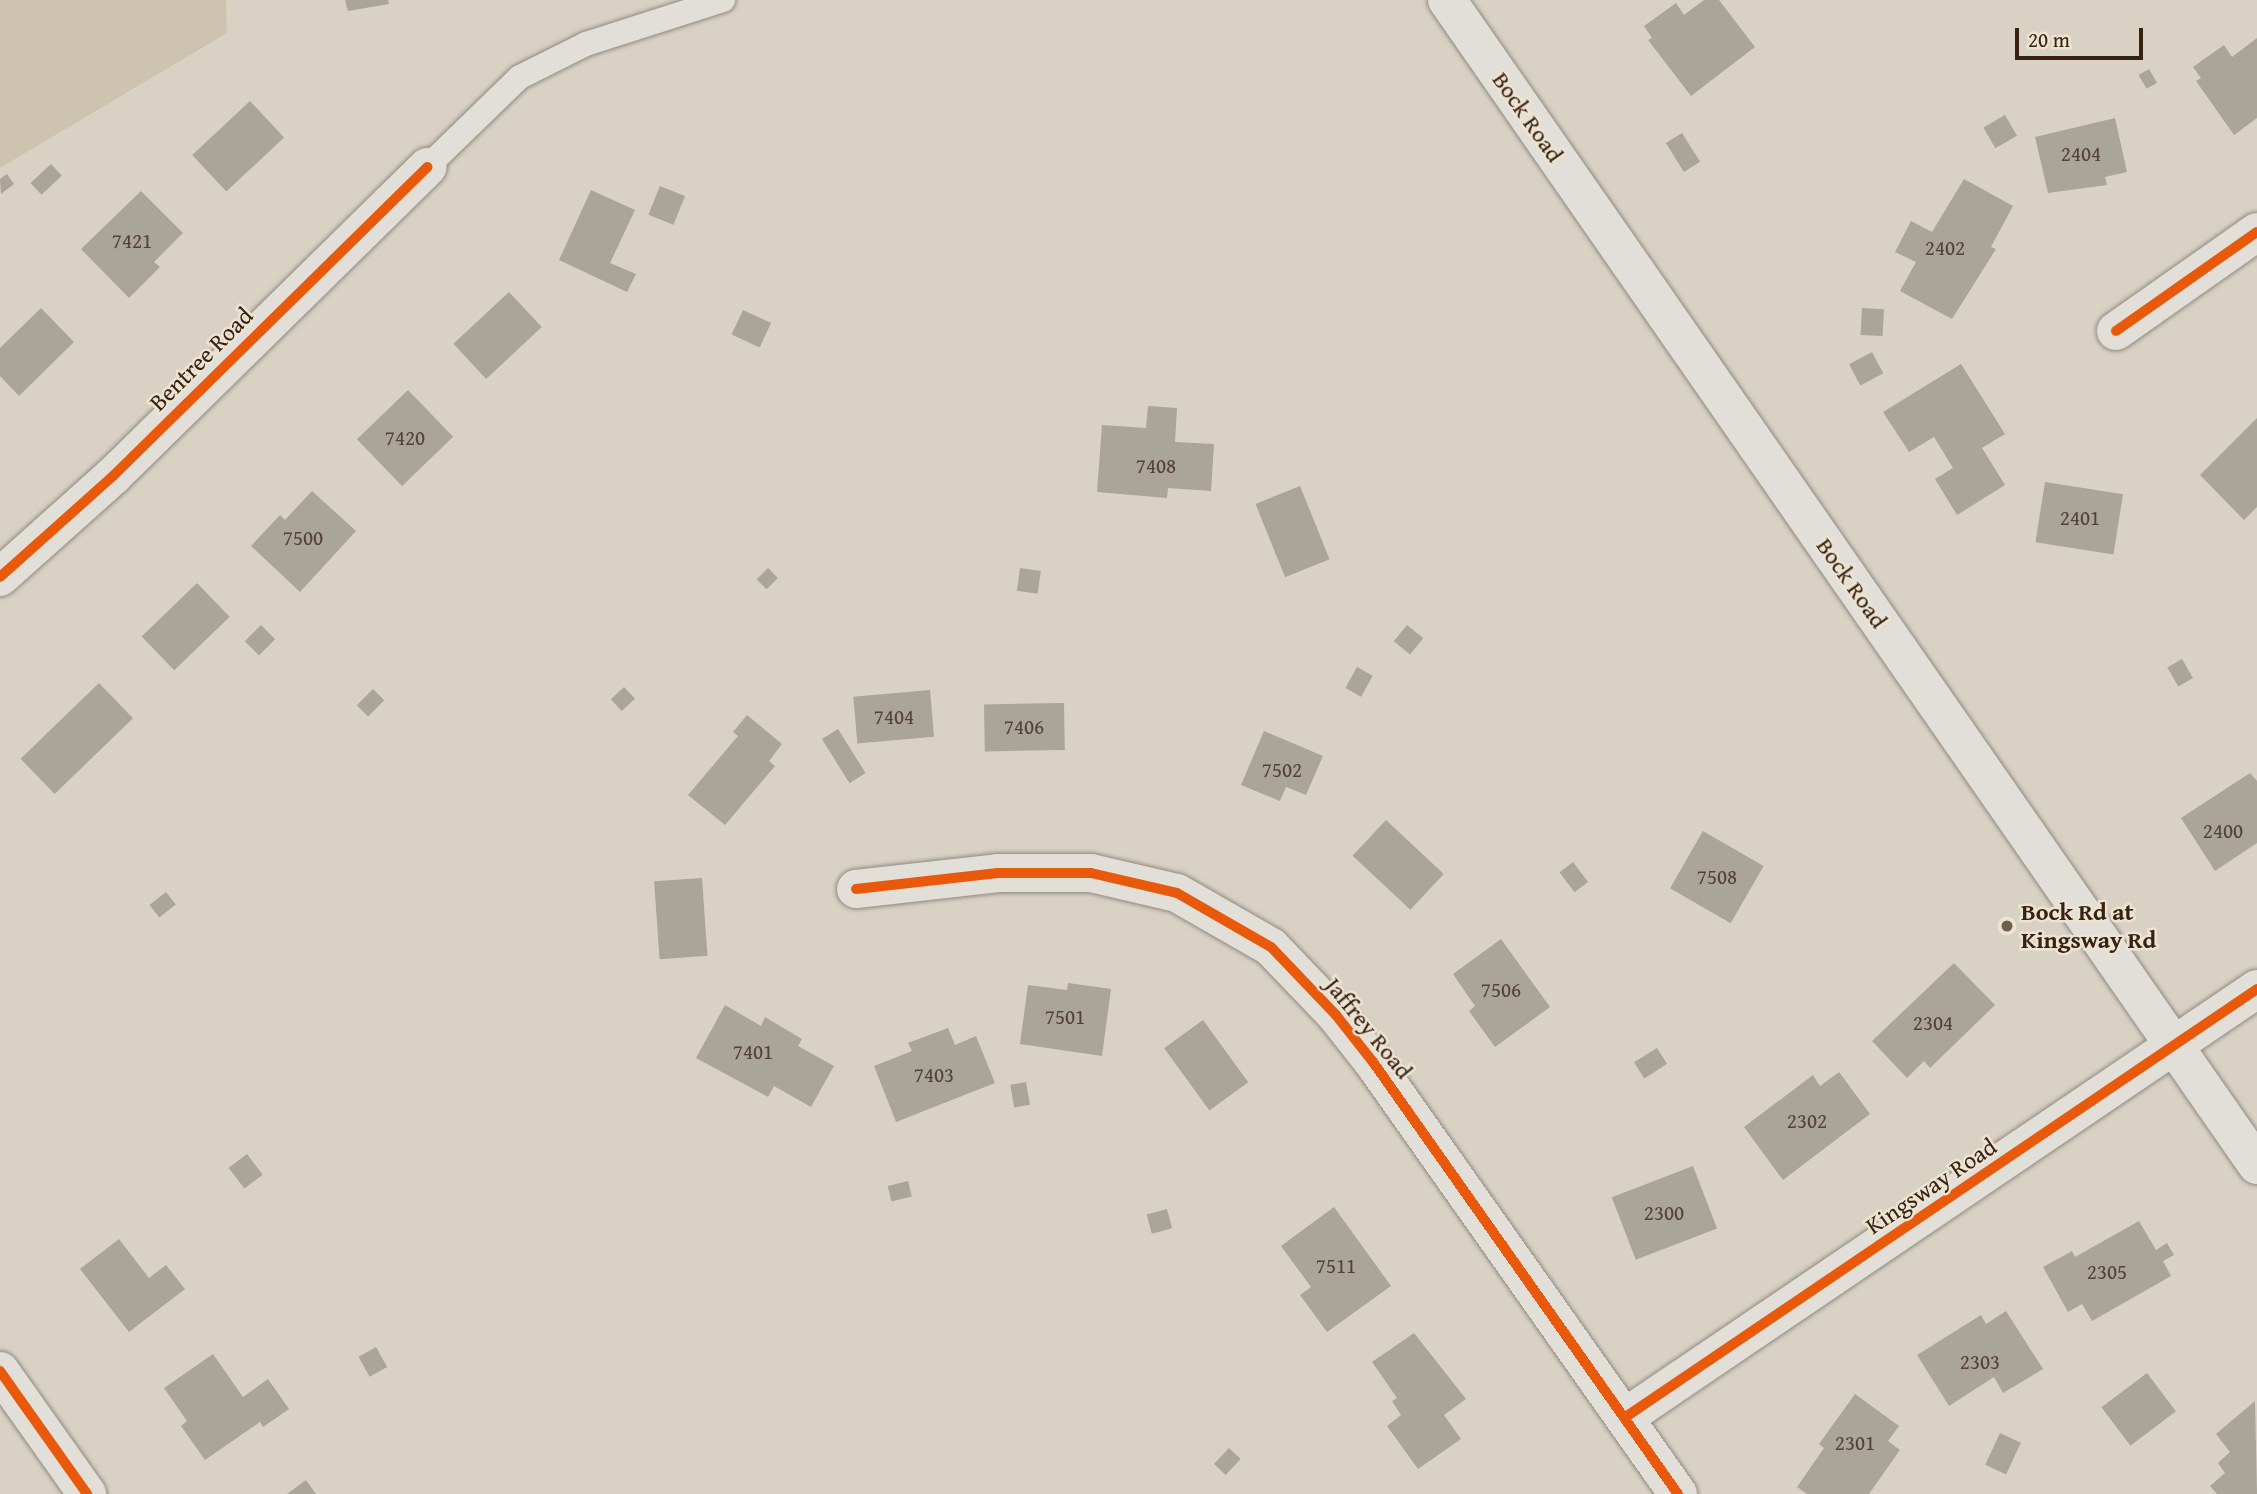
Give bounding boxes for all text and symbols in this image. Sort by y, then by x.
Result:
scale bar [2019,14,2147,58]
text: 20 m [2028,24,2070,55]
street label: Bock Road [1486,66,1570,168]
house number: 2404 [2061,141,2101,167]
house number: 7421 [112,228,152,254]
house number: 2402 [1925,235,1965,261]
street label: Bentree Road [143,301,259,417]
house number: 7420 [385,425,425,451]
house number: 7408 [1136,453,1176,479]
house number: 2401 [2060,505,2100,531]
house number: 7500 [283,525,323,551]
street label: Bock Road [1810,532,1894,634]
house number: 7404 [874,704,914,730]
house number: 7406 [1004,714,1044,740]
house number: 7502 [1262,757,1302,783]
house number: 2400 [2203,818,2243,844]
house number: 7508 [1697,864,1737,890]
place label: Bock Rd at Kingsway Rd [2021,898,2156,954]
marker: Bock Rd at Kingsway Rd [1999,918,2015,934]
street label: Jaffrey Road [1319,971,1419,1085]
house number: 7506 [1481,977,1521,1003]
house number: 7501 [1045,1004,1085,1030]
house number: 2304 [1913,1010,1953,1036]
house number: 7401 [733,1039,773,1065]
house number: 7403 [914,1062,954,1088]
house number: 2302 [1787,1108,1827,1134]
street label: Kingsway Road [1860,1132,2002,1240]
house number: 2300 [1644,1200,1684,1226]
house number: 7511 [1316,1253,1356,1279]
house number: 2305 [2087,1259,2127,1285]
house number: 2303 [1960,1349,2000,1375]
house number: 2301 [1835,1430,1875,1456]

